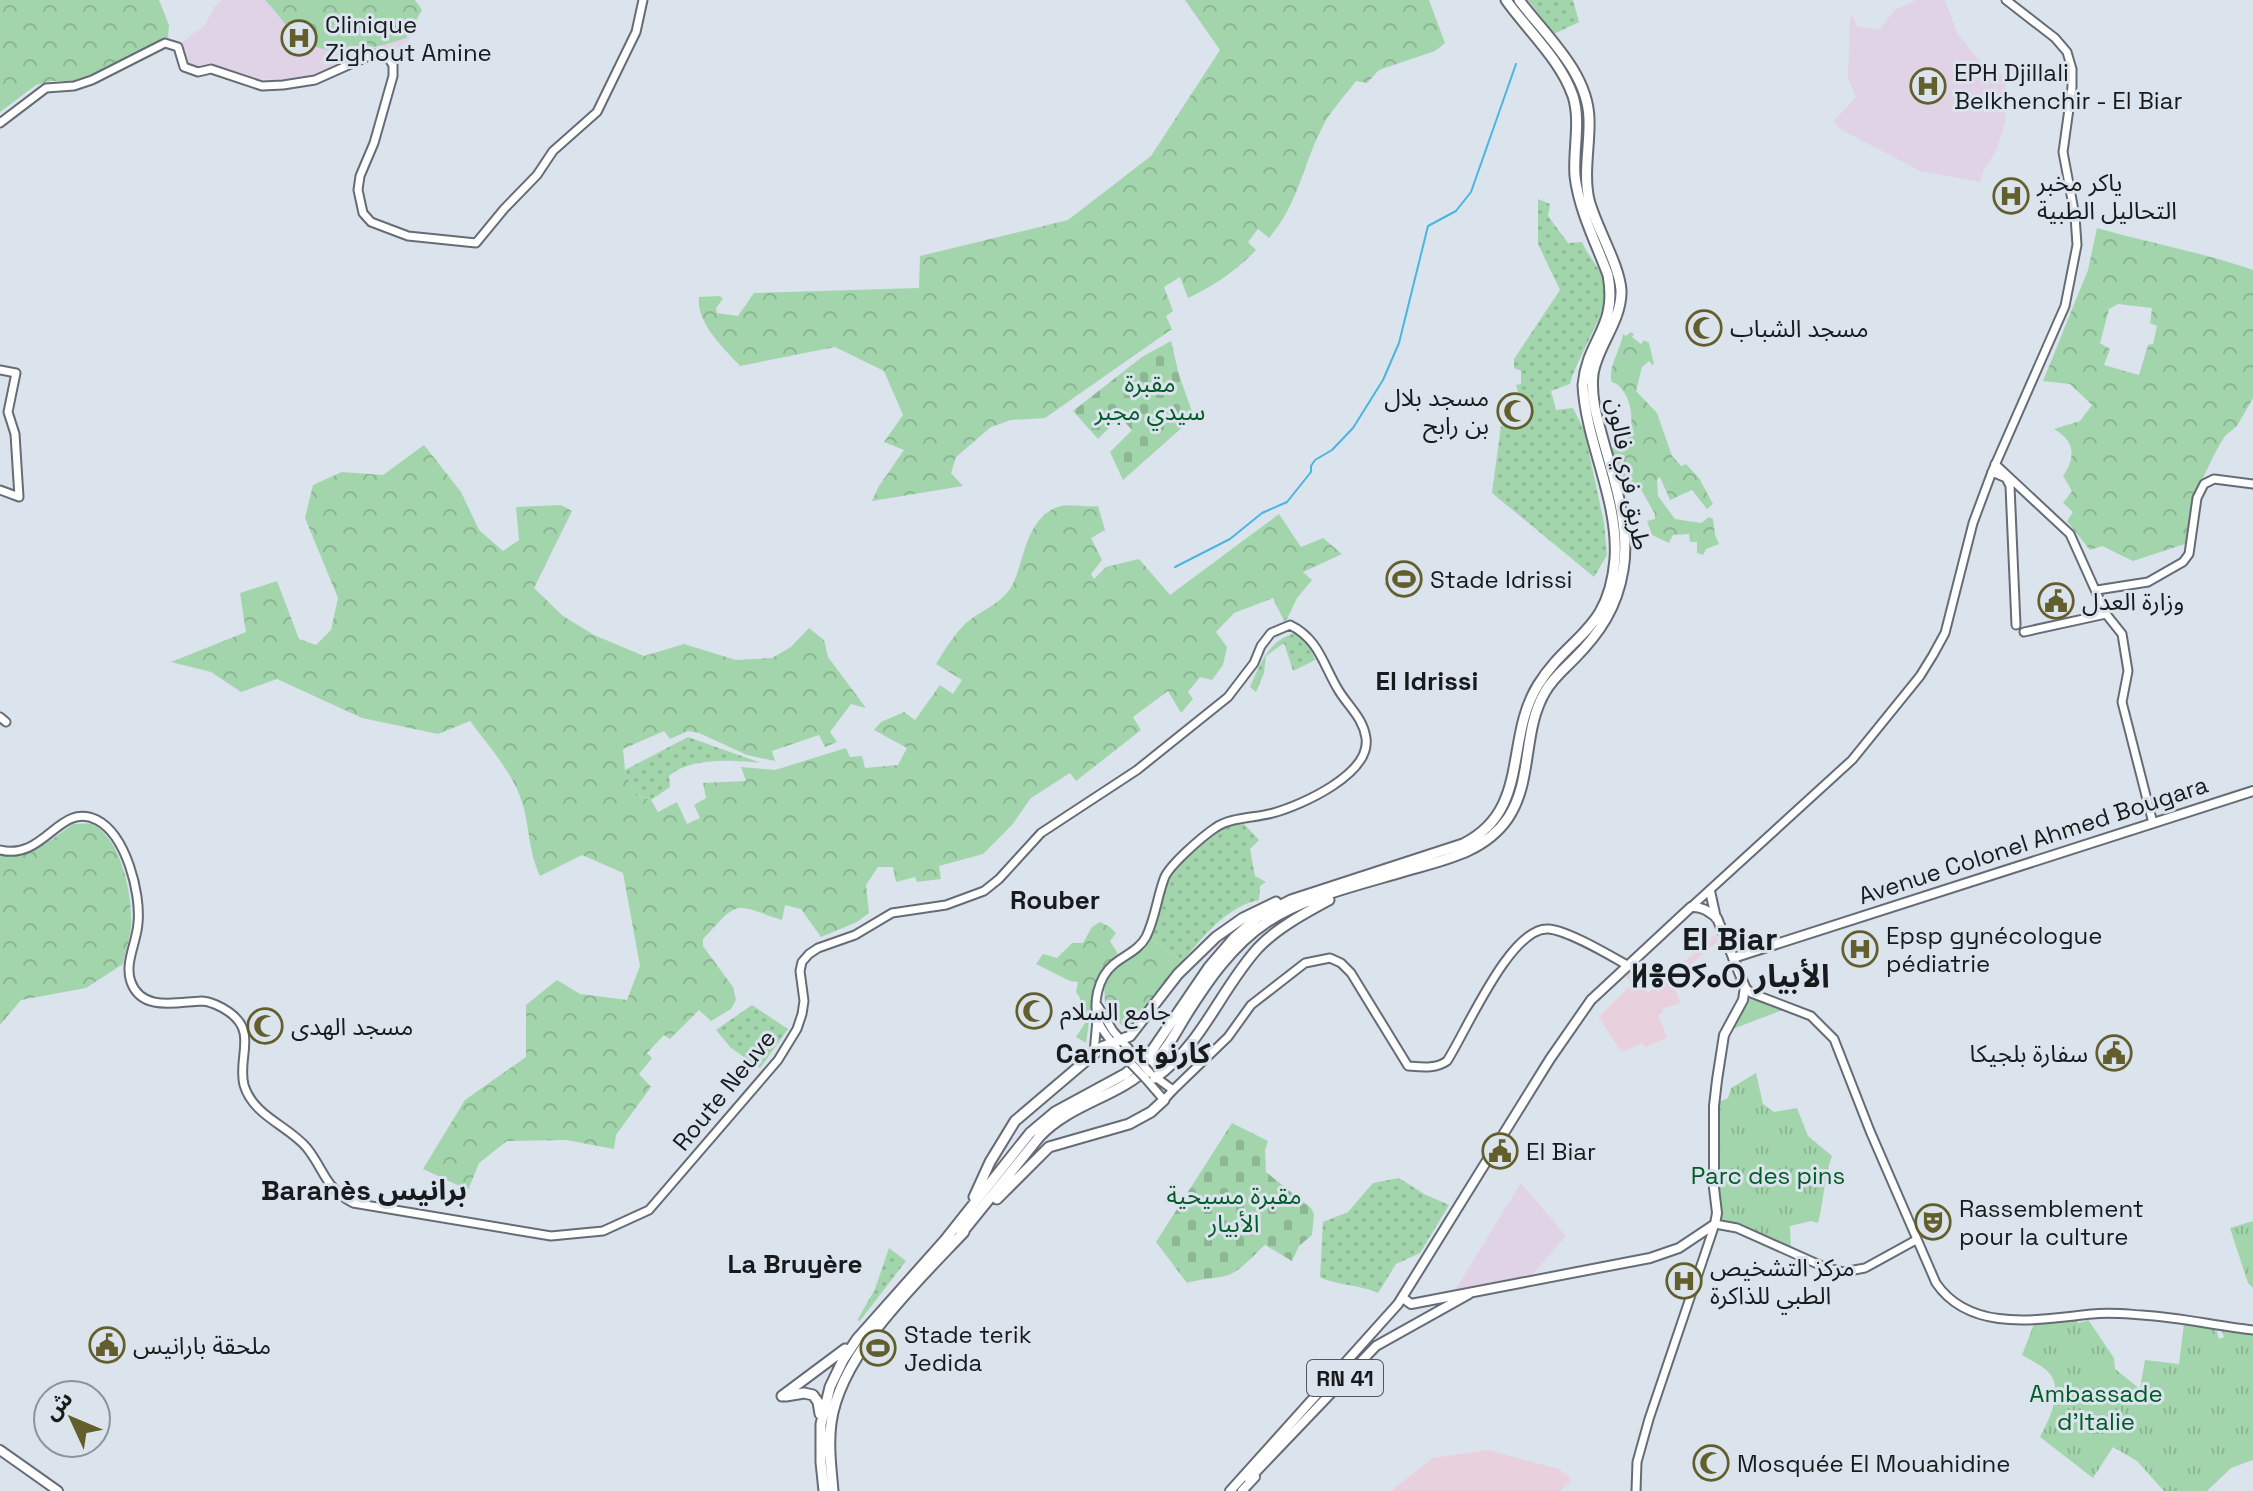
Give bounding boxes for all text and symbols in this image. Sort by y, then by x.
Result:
place label: Clinique Zighout Amine [325,9,492,68]
hospital icon: Clinique Zighout Amine [280,19,318,57]
place label: EPH Djillali Belkhenchir - El Biar [1954,57,2183,116]
hospital icon: EPH Djillali Belkhenchir - El Biar [1909,67,1947,105]
place label: ياكر مخبر التحاليل الطبية [2036,167,2177,226]
hospital icon: ياكر مخبر التحاليل الطبية [1992,177,2030,215]
mosque icon: مسجد الشباب [1685,309,1723,347]
place label: مسجد الشباب [1730,313,1869,344]
park label: مقبرة سيدي مجبر [1094,368,1205,430]
place label: مسجد بلال بن رابح [1384,382,1489,443]
mosque icon: مسجد بلال بن رابح [1496,392,1534,430]
street label: طريق فري فالون [1597,395,1658,553]
sports icon: Stade Idrissi [1385,560,1423,598]
place label: Stade Idrissi [1430,564,1572,595]
public building icon: وزارة العدل [2037,582,2075,620]
place label: وزارة العدل [2082,586,2184,617]
district label: El Idrissi [1376,664,1478,698]
street label: Avenue Colonel Ahmed Bougara [1854,769,2212,911]
district label: Rouber [1010,883,1100,917]
district label: El Biar ⵍⴻⴱⵢⴰⵔ الأبيار [1630,919,1830,996]
place label: Epsp gynécologue pédiatrie [1886,920,2102,979]
hospital icon: Epsp gynécologue pédiatrie [1841,930,1879,968]
mosque icon: جامع السلام [1015,992,1053,1030]
place label: جامع السلام [1060,996,1171,1030]
mosque icon: مسجد الهدى [246,1007,284,1045]
place label: مسجد الهدى [291,1011,413,1042]
street label: Route Neuve [666,1023,782,1157]
public building icon: سفارة بلجيكا [2095,1034,2133,1072]
district label: Carnot كارنو [1056,1035,1211,1071]
place label: سفارة بلجيكا [1970,1038,2088,1069]
public building icon: El Biar [1481,1132,1519,1170]
place label: El Biar [1526,1136,1596,1167]
park label: Parc des pins [1691,1160,1845,1191]
district label: Baranès برانيس [261,1172,467,1208]
park label: مقبرة مسيحية الأبيار [1167,1180,1302,1239]
place label: Rassemblement pour la culture [1959,1193,2144,1252]
theatre icon: Rassemblement pour la culture [1914,1203,1952,1241]
district label: La Bruyère [727,1247,863,1281]
place label: مركز التشخيص الطبي للذاكرة [1710,1252,1855,1314]
hospital icon: مركز التشخيص الطبي للذاكرة [1665,1262,1703,1300]
place label: Stade terik Jedida [904,1319,1032,1378]
public building icon: ملحقة بارانيس [88,1326,126,1364]
sports icon: Stade terik Jedida [859,1329,897,1367]
place label: ملحقة بارانيس [133,1330,271,1361]
road number: RN 41 [1307,1360,1383,1396]
park label: Ambassade d'Italie [2029,1378,2163,1437]
north arrow [32,1379,112,1459]
text: ش [37,1385,78,1426]
mosque icon: Mosquée El Mouahidine [1692,1444,1730,1482]
place label: Mosquée El Mouahidine [1737,1448,2010,1479]

